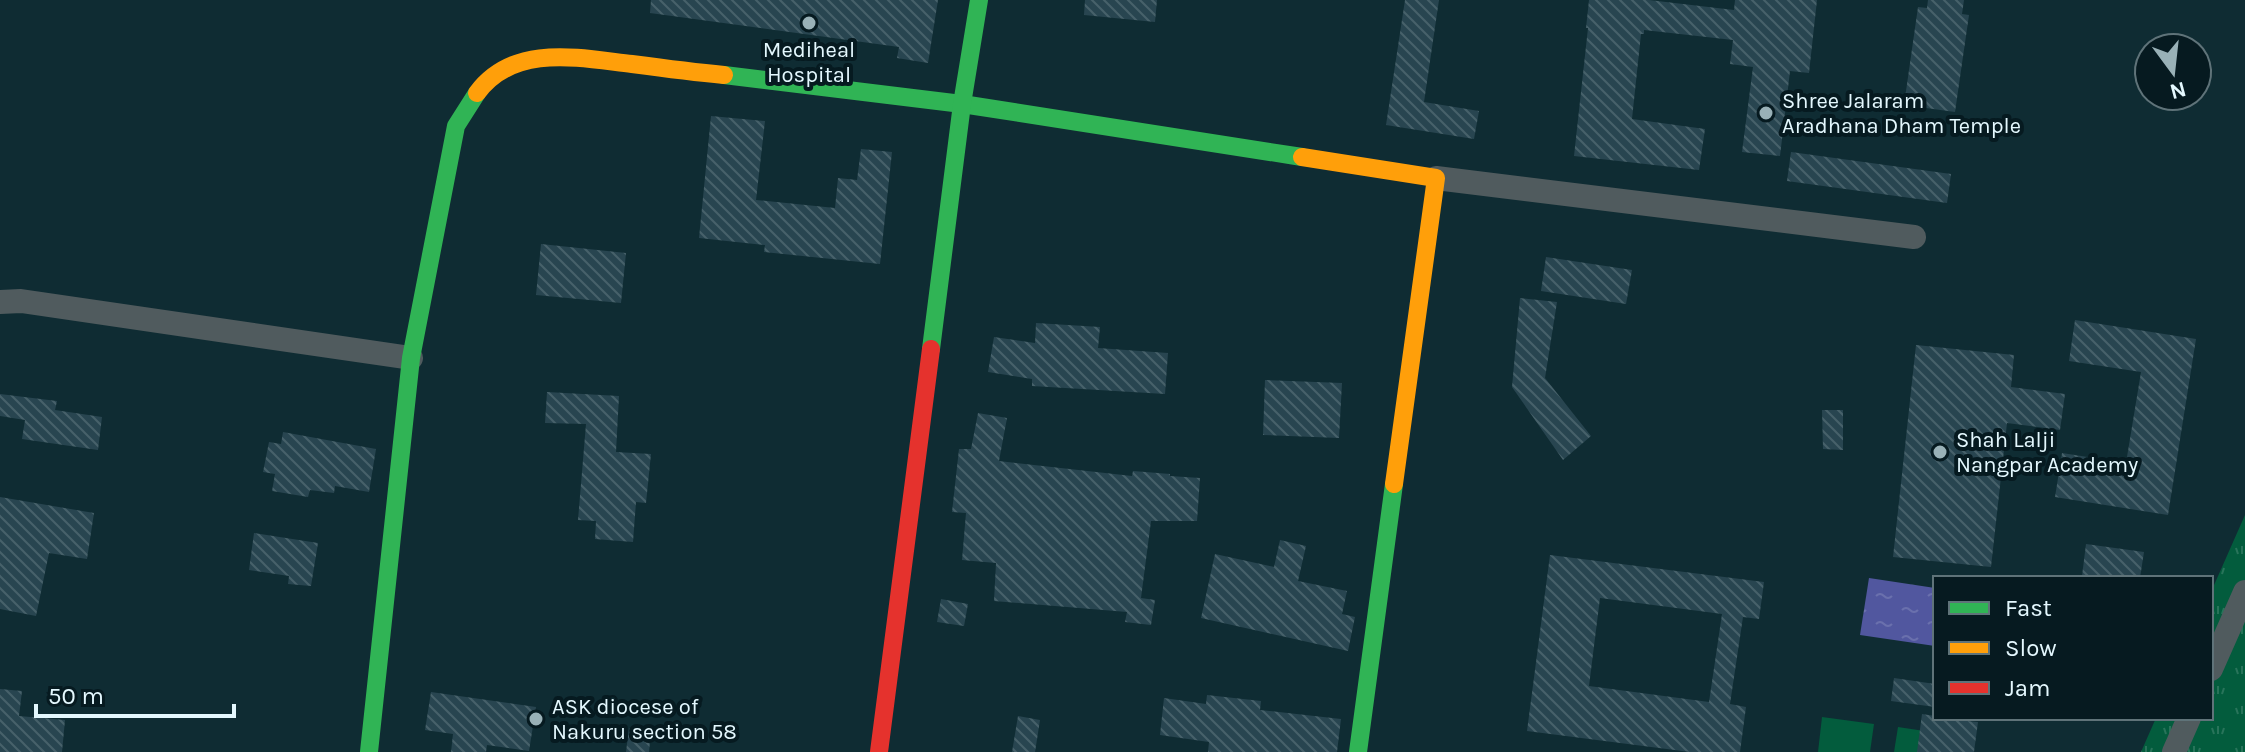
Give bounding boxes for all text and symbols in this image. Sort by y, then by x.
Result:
marker: Mediheal Hospital [800,14,818,32]
north arrow [2133,32,2213,112]
place label: Mediheal Hospital [763,37,855,88]
text: N [2167,76,2189,105]
place label: Shree Jalaram Aradhana Dham Temple [1782,88,2021,139]
marker: Shree Jalaram Aradhana Dham Temple [1757,104,1775,122]
place label: Shah Lalji Nangpar Academy [1956,427,2138,478]
marker: Shah Lalji Nangpar Academy [1931,443,1949,461]
legend [1933,576,2213,720]
text: Fast [2005,594,2052,622]
text: Slow [2005,634,2057,662]
scale bar [36,668,234,718]
text: Jam [2005,674,2050,702]
text: 50 m [48,682,104,710]
place label: ASK diocese of Nakuru section 58 [552,694,737,745]
marker: ASK diocese of Nakuru section 58 [527,710,545,728]

